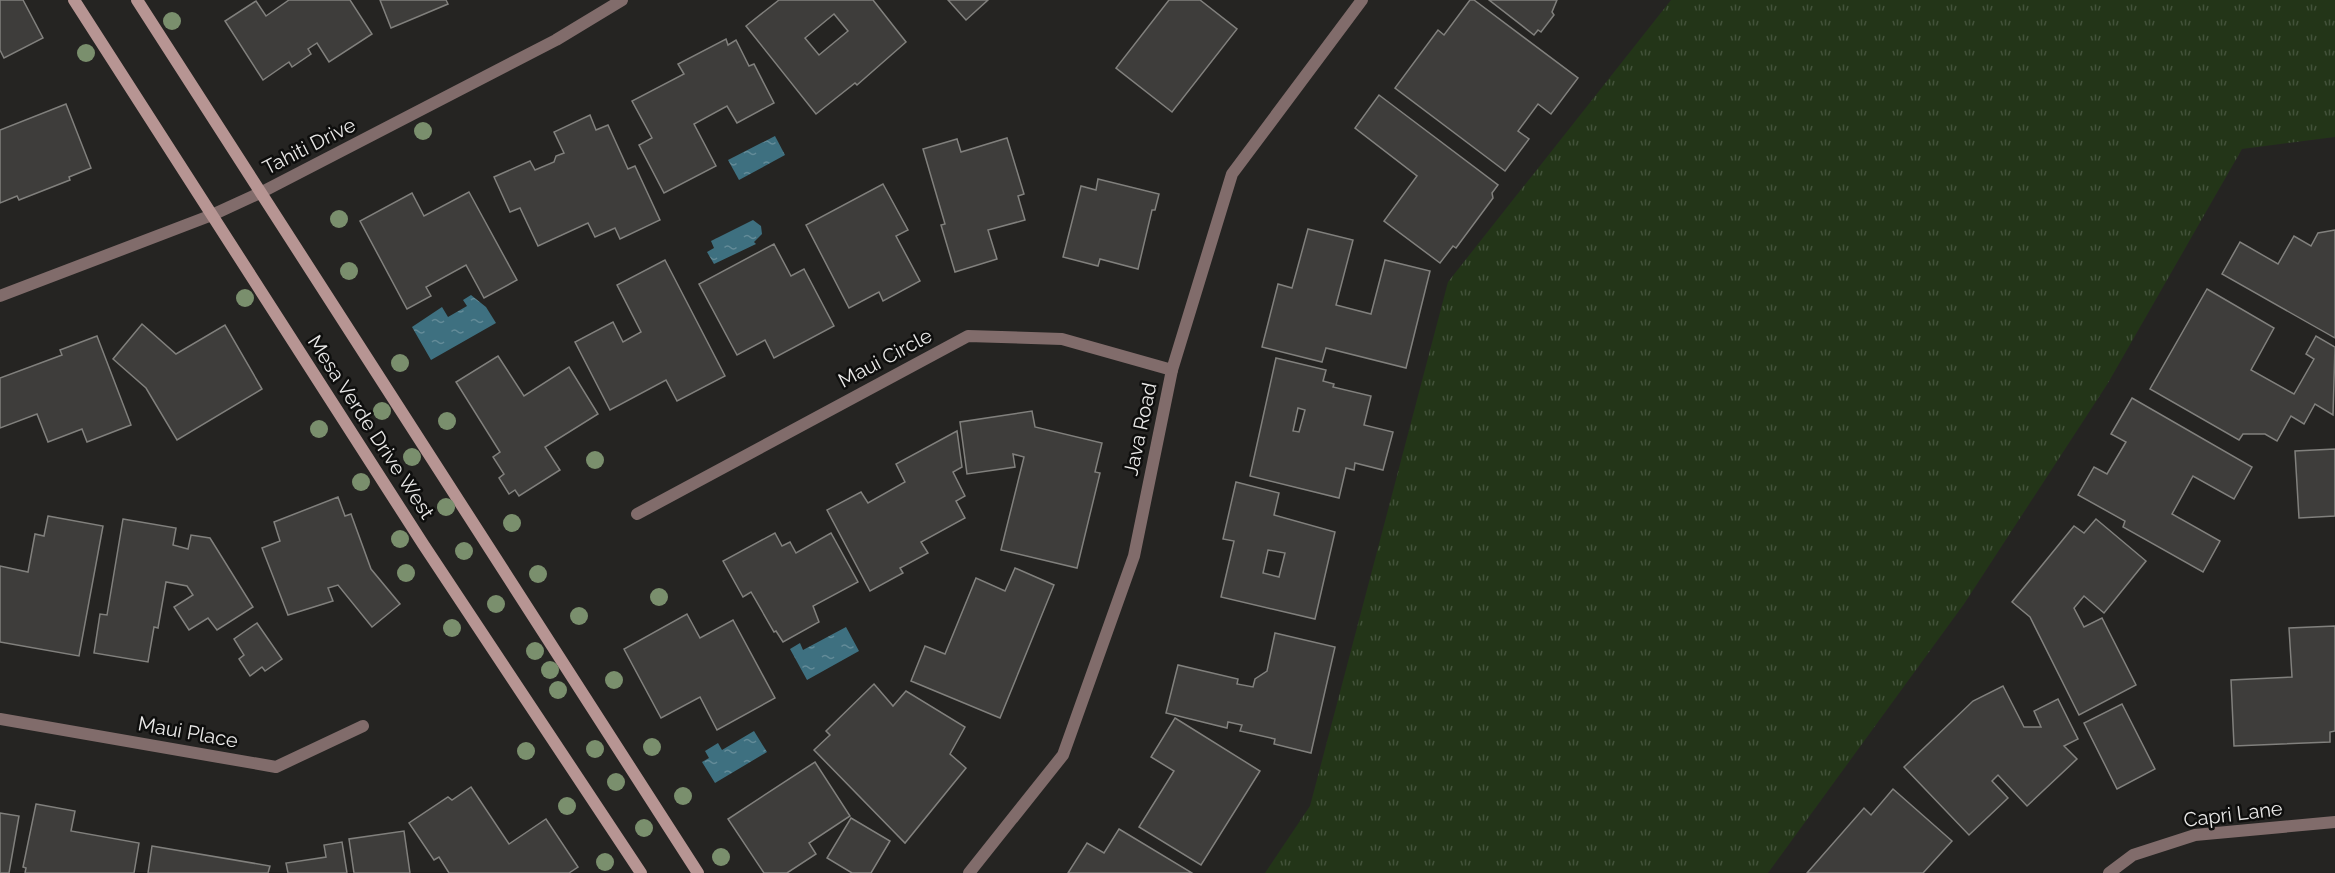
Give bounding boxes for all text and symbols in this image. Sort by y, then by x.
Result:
street label: Tahiti Drive [259,112,360,180]
street label: Maui Circle [834,323,936,393]
street label: Mesa Verde Drive West [303,331,439,523]
street label: Java Road [1118,380,1162,478]
street label: Maui Place [136,711,240,753]
street label: Capri Lane [2182,796,2284,832]

